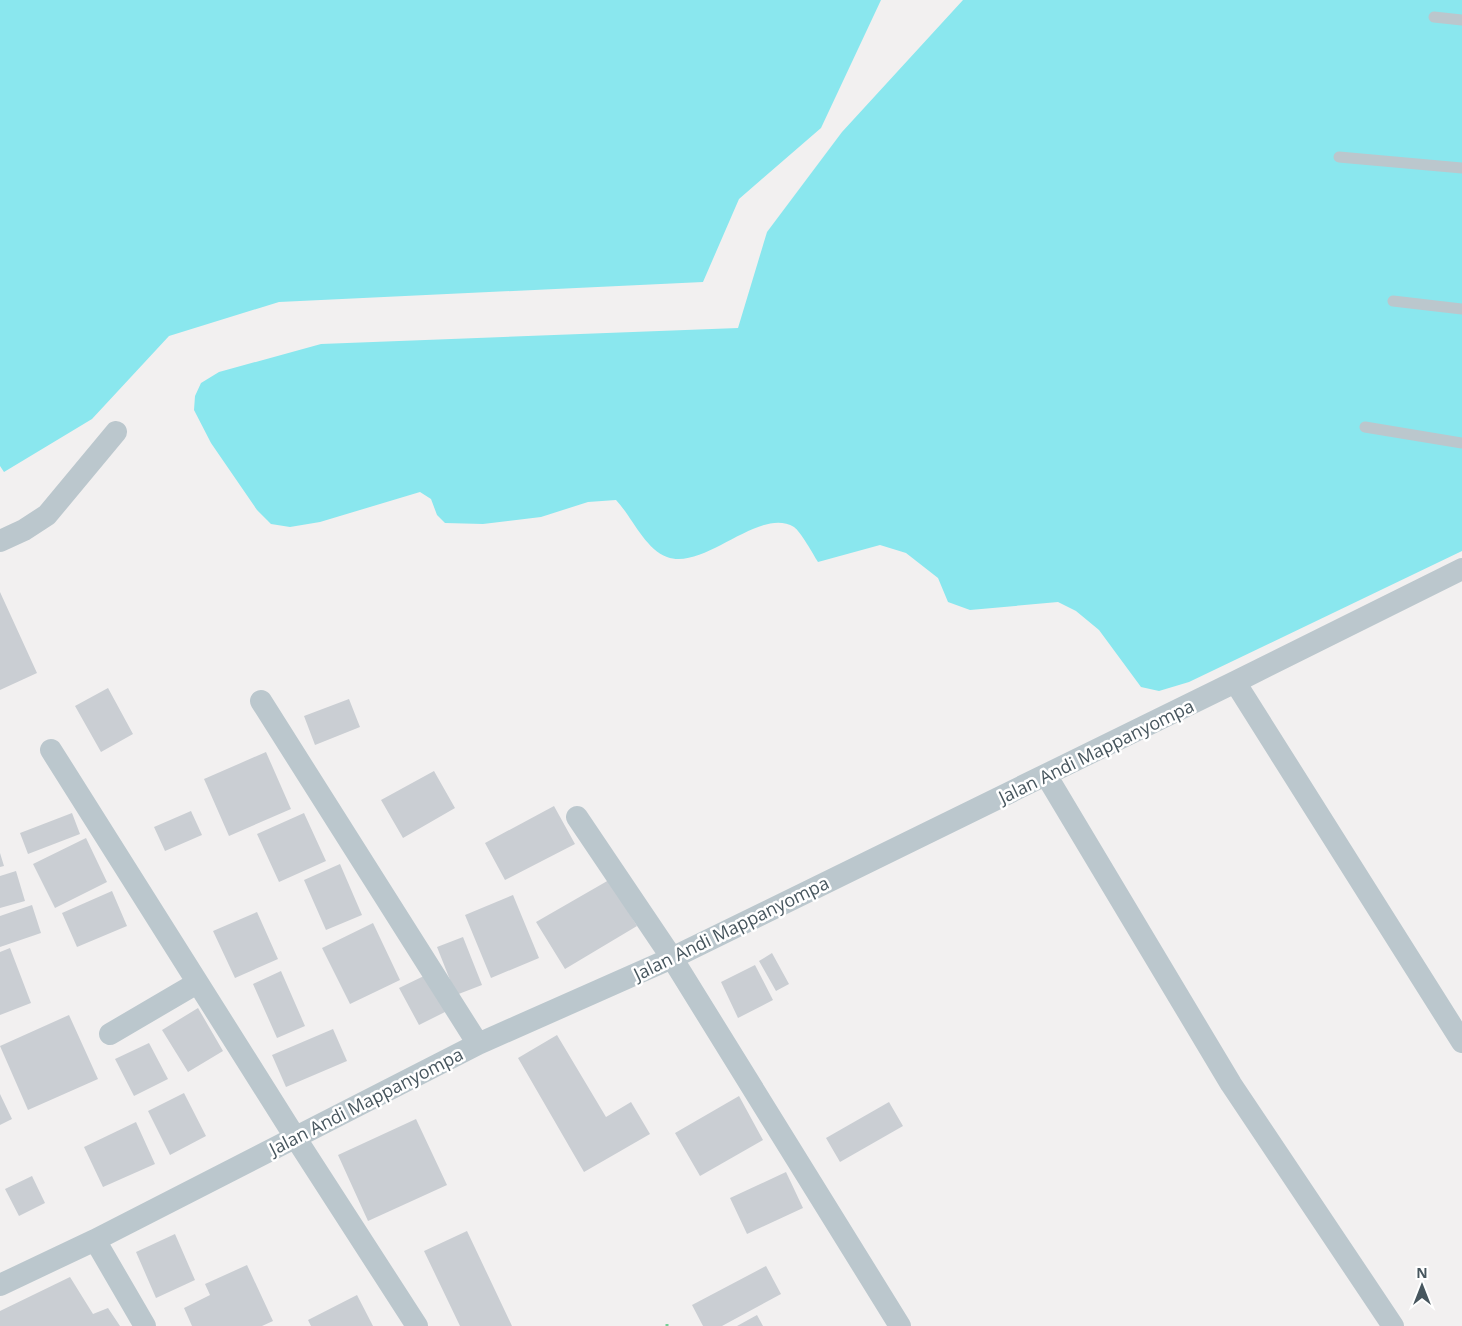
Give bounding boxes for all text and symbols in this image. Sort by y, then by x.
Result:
street label: Jalan Andi Mappanyompa [993,693,1198,810]
street label: Jalan Andi Mappanyompa [628,870,833,987]
street label: Jalan Andi Mappanyompa [263,1042,467,1161]
north arrow [1397,1261,1447,1311]
text: N [1416,1263,1428,1282]

